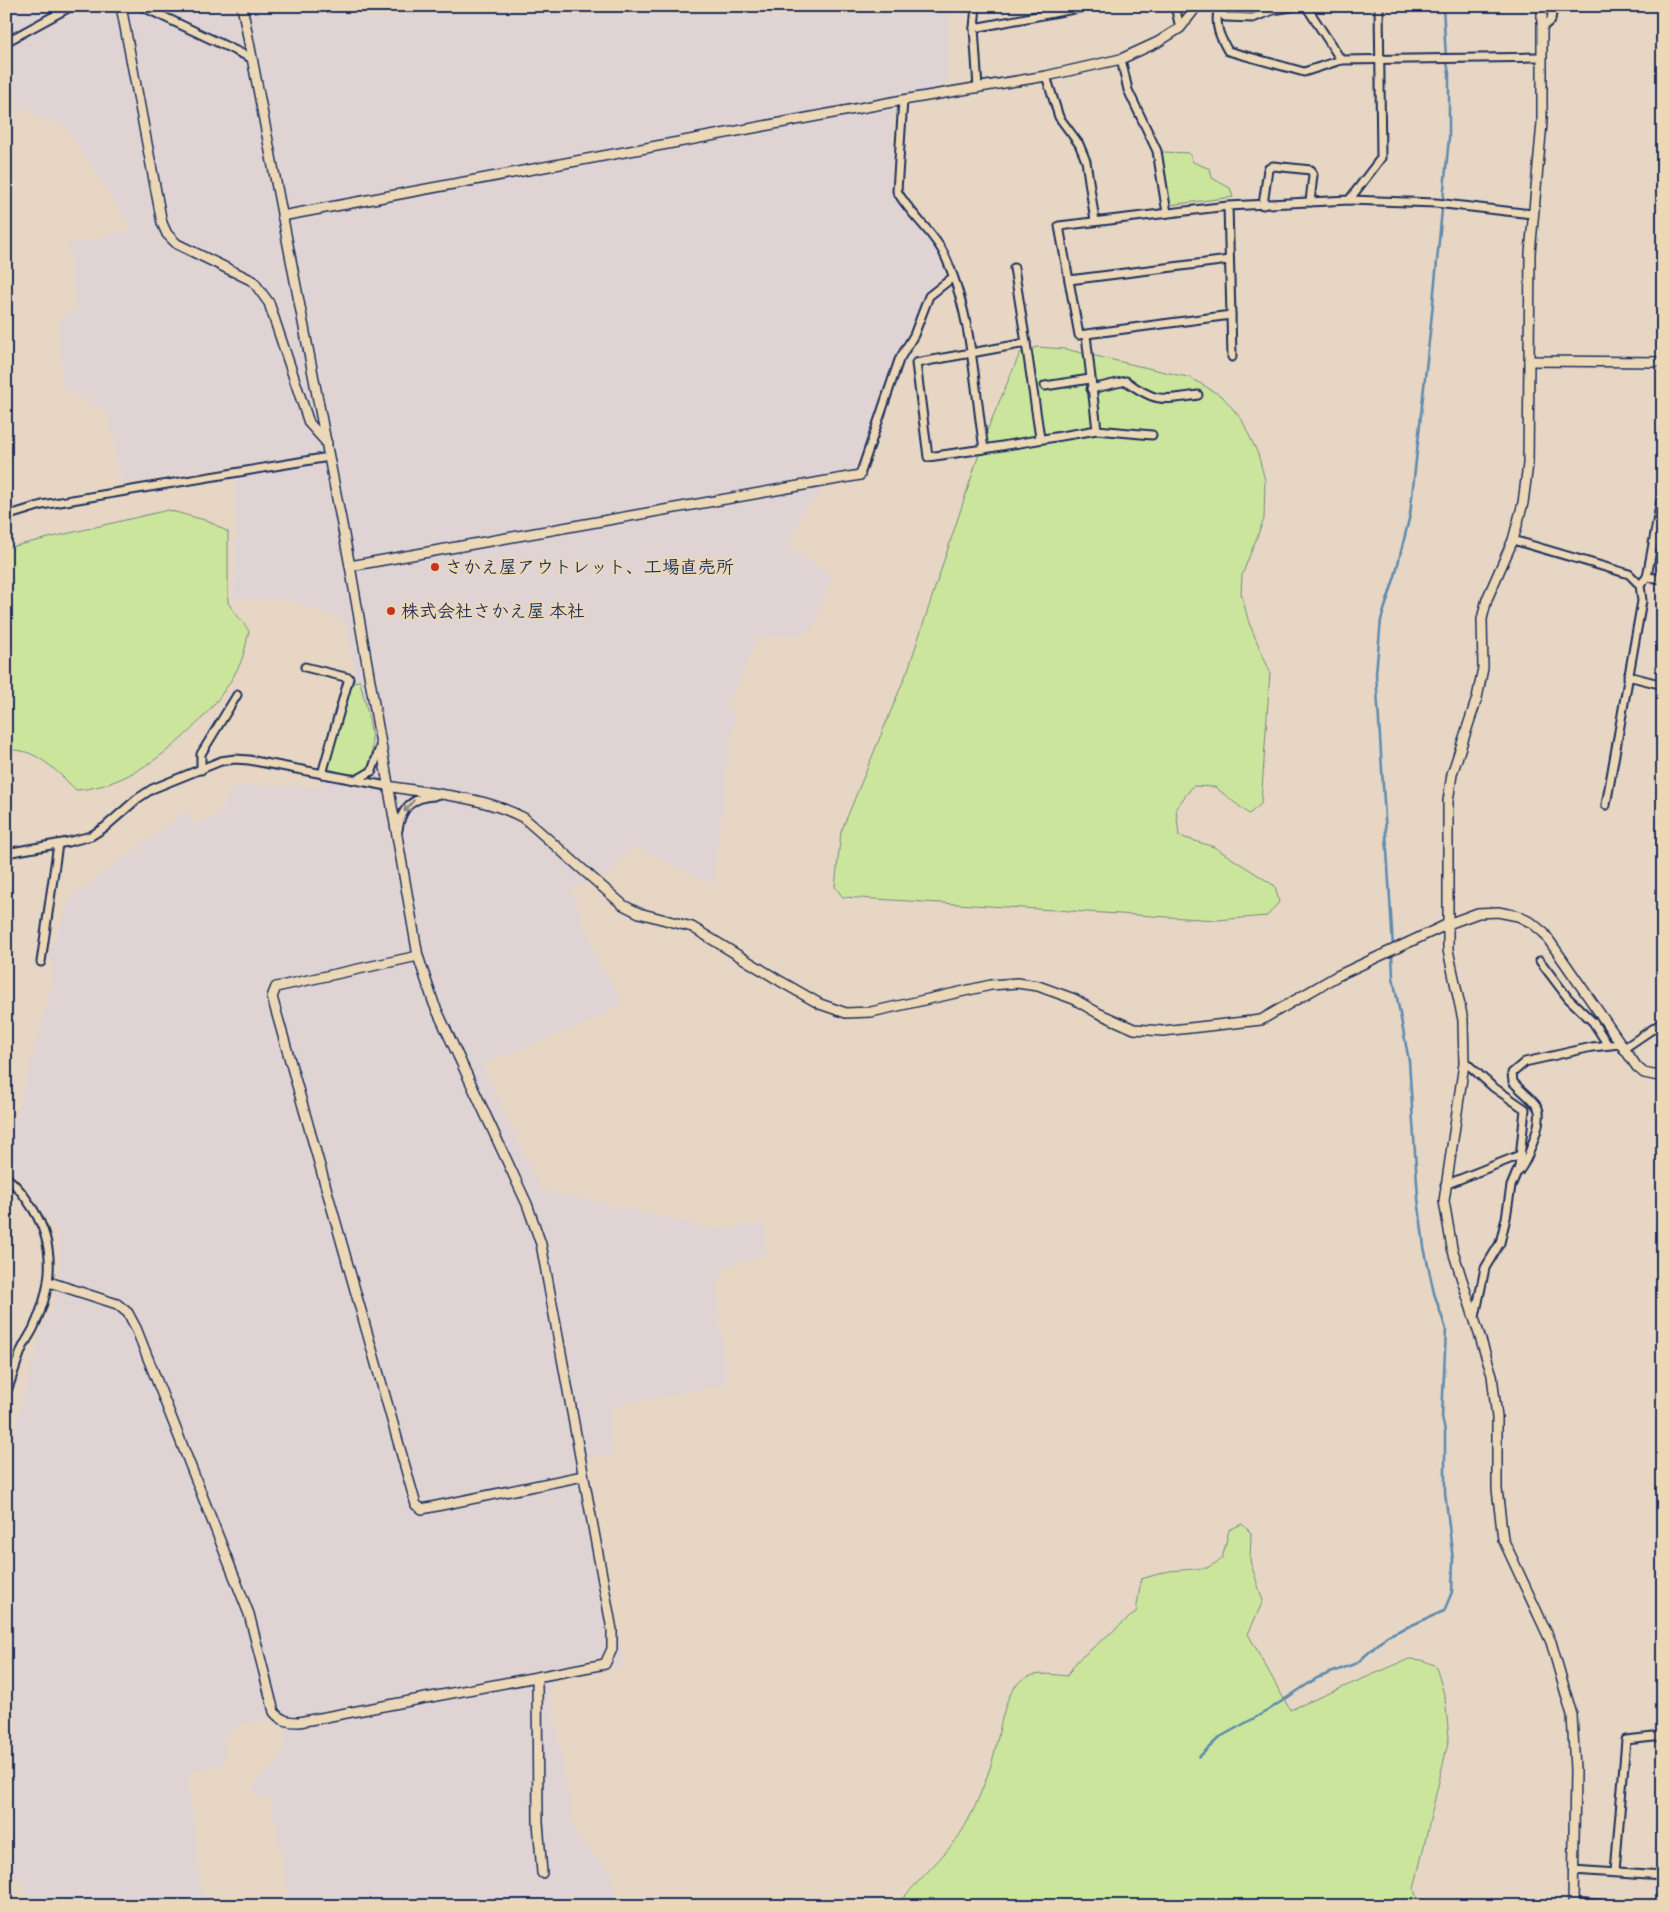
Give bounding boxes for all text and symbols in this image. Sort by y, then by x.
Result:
place label: さかえ屋アウトレット、工場直売所 [445,556,734,578]
marker: さかえ屋アウトレット、工場直売所 [429,561,441,573]
place label: 株式会社さかえ屋 本社 [401,600,585,622]
marker: 株式会社さかえ屋 本社 [385,605,397,617]
one-way arrow [404,799,415,812]

